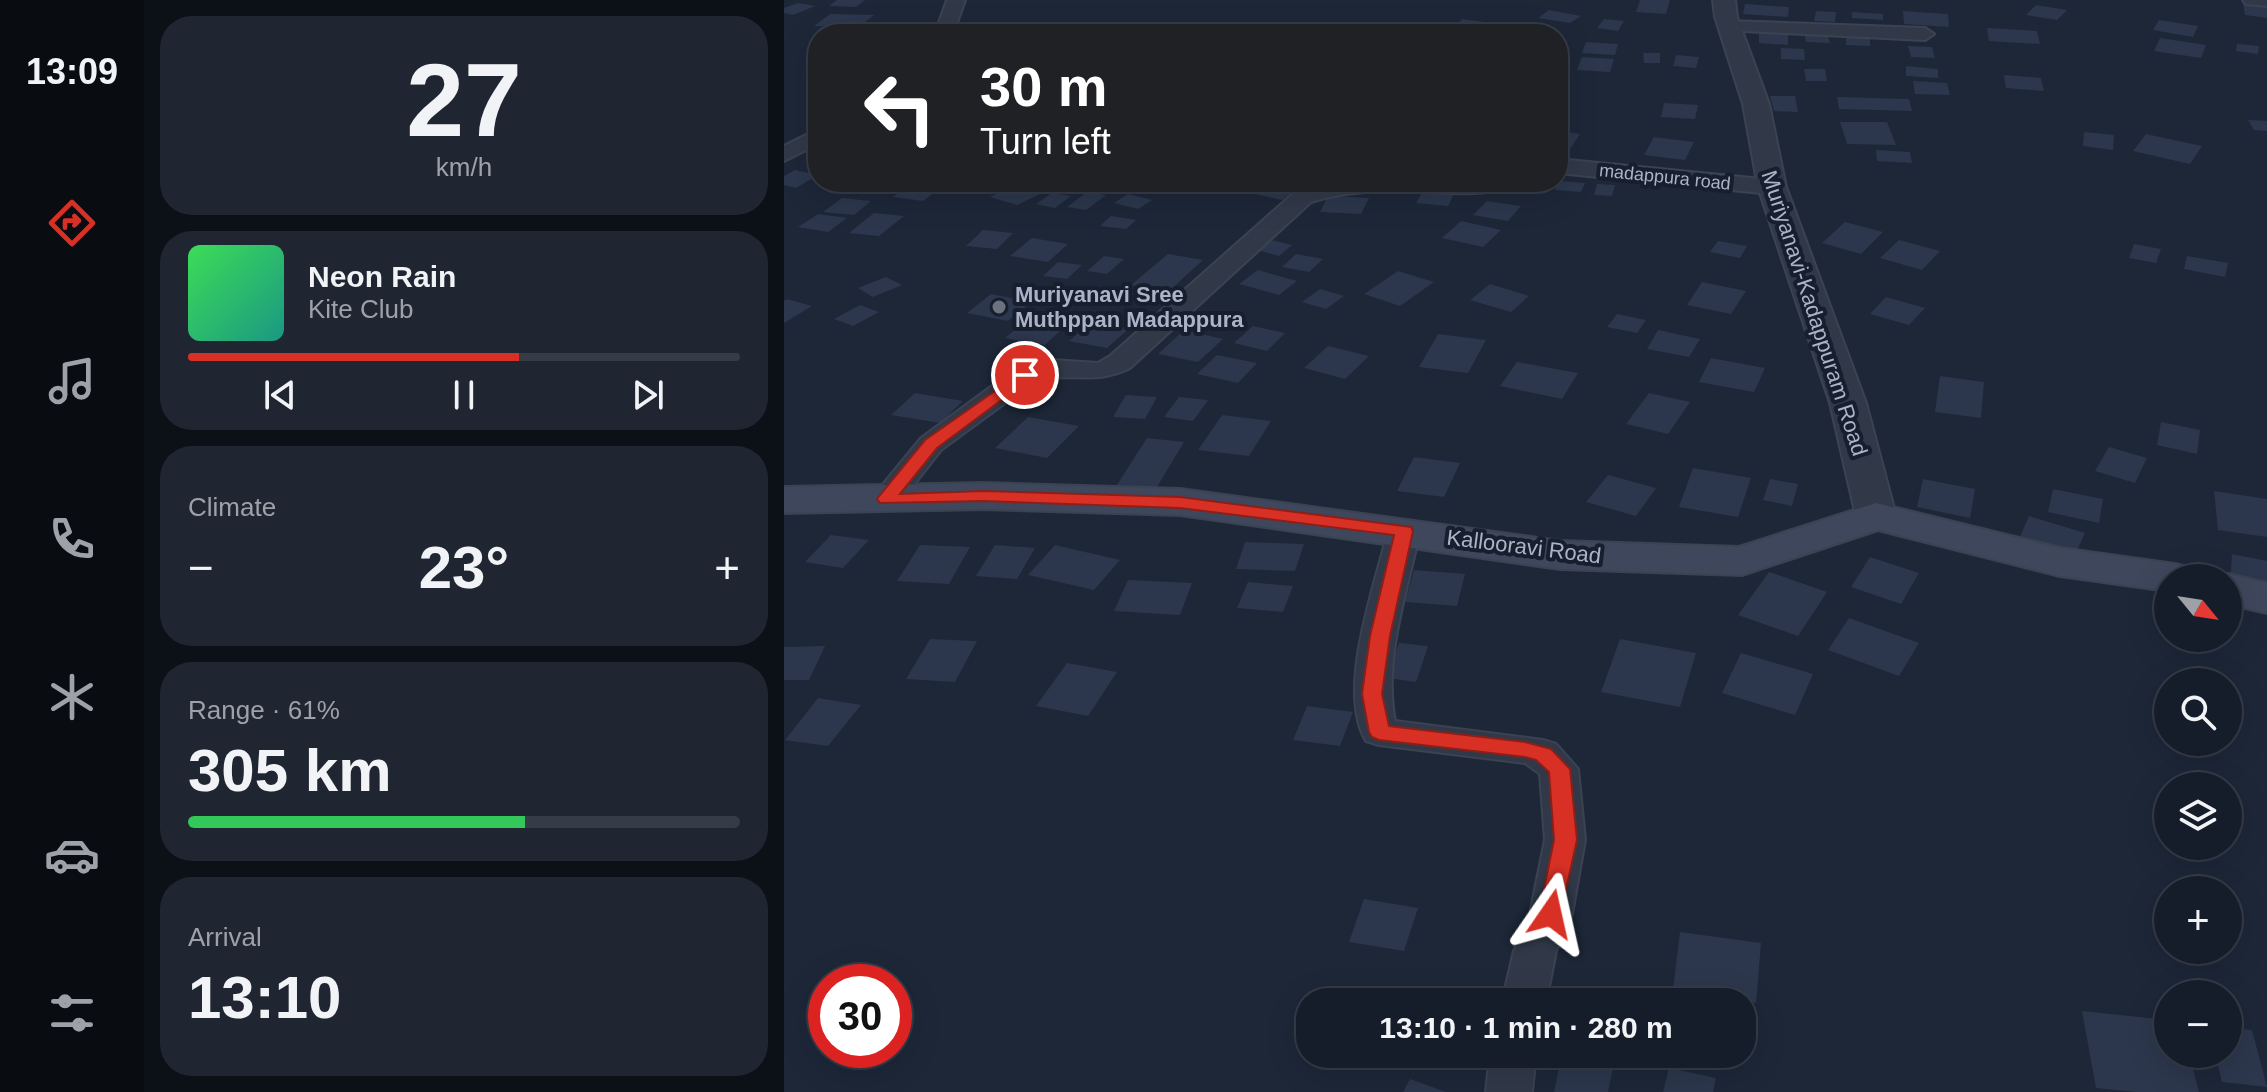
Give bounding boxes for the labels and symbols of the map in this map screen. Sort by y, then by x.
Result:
street label: madappura road [1598,160,1732,194]
street label: Muriyanavi-Kadappuram Road [1757,167,1873,459]
place label: Muriyanavi Sree Muthppan Madappura [1015,282,1244,332]
marker: Muriyanavi Sree Muthppan Madappura [990,298,1008,316]
pin [991,341,1059,409]
street label: Kallooravi Road [1445,525,1603,568]
north arrow [2154,564,2242,652]
position arrow [1509,872,1593,956]
speed limit sign: 30 [808,964,912,1068]

